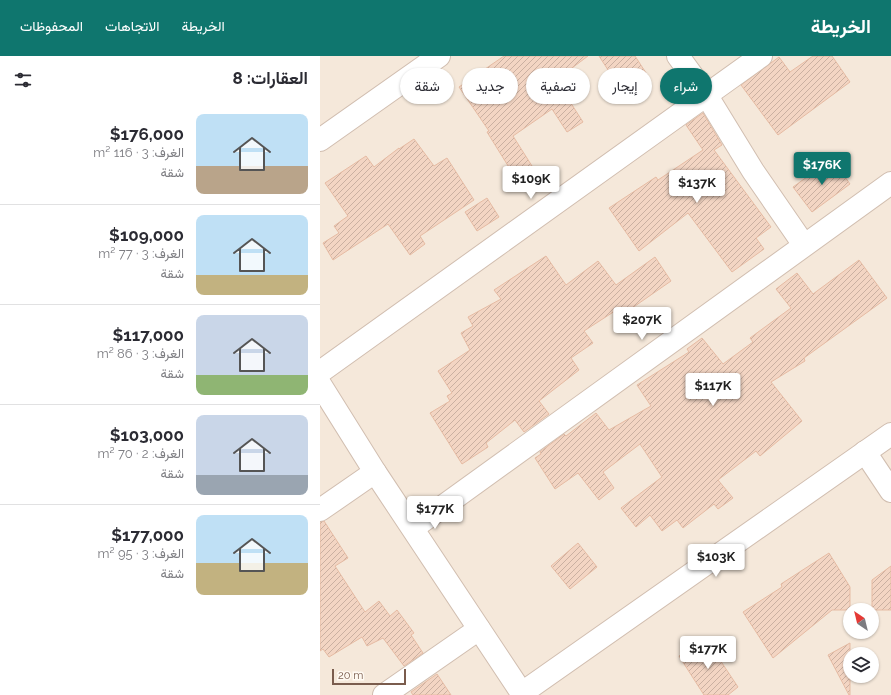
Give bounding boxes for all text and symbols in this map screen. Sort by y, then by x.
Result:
text: الخريطة [811,15,871,37]
text: المحفوظات [20,18,83,34]
text: الاتجاهات [105,18,159,34]
text: الخريطة [181,18,225,34]
text: العقارات: 8 [232,68,308,88]
chip: شقة [400,68,454,104]
chip: جديد [462,68,518,104]
chip: تصفية [526,68,590,104]
chip: إيجار [598,68,652,104]
chip: شراء [660,68,712,104]
icon: filters [12,69,34,91]
text: $176,000 [110,124,184,144]
icon: home [228,130,276,178]
text: الغرف: 3 · 116 m² [93,145,184,160]
pin: $176K [794,152,850,186]
text: $176K [803,157,841,172]
text: شقة [161,165,184,180]
pin: $109K [503,166,559,200]
pin: $137K [669,170,725,204]
text: $109K [511,171,551,186]
text: $137K [678,175,716,190]
text: $109,000 [109,225,184,245]
icon: home [228,231,276,279]
text: الغرف: 3 · 77 m² [98,246,184,261]
text: شقة [161,266,184,281]
pin: $207K [614,307,670,341]
text: $207K [622,312,662,327]
text: $117,000 [113,325,184,345]
icon: home [228,331,276,379]
text: الغرف: 3 · 86 m² [97,346,184,361]
text: شقة [161,366,184,381]
pin: $117K [685,373,741,407]
text: $117K [694,378,732,393]
text: $103,000 [110,425,184,445]
icon: home [228,431,276,479]
text: الغرف: 2 · 70 m² [98,446,184,461]
text: شقة [161,466,184,481]
pin: $177K [407,496,463,530]
text: $177K [416,501,454,516]
text: $177,000 [111,525,184,545]
icon: home [228,531,276,579]
pin: $103K [688,544,744,578]
text: الغرف: 3 · 95 m² [98,546,184,561]
text: $103K [697,549,735,564]
text: شقة [161,566,184,581]
north arrow [843,603,879,639]
map controls [843,603,879,683]
pin: $177K [680,636,736,670]
text: $177K [689,641,727,656]
button: layers [843,647,879,683]
scale bar [332,667,406,686]
text: 20 m [338,669,363,682]

